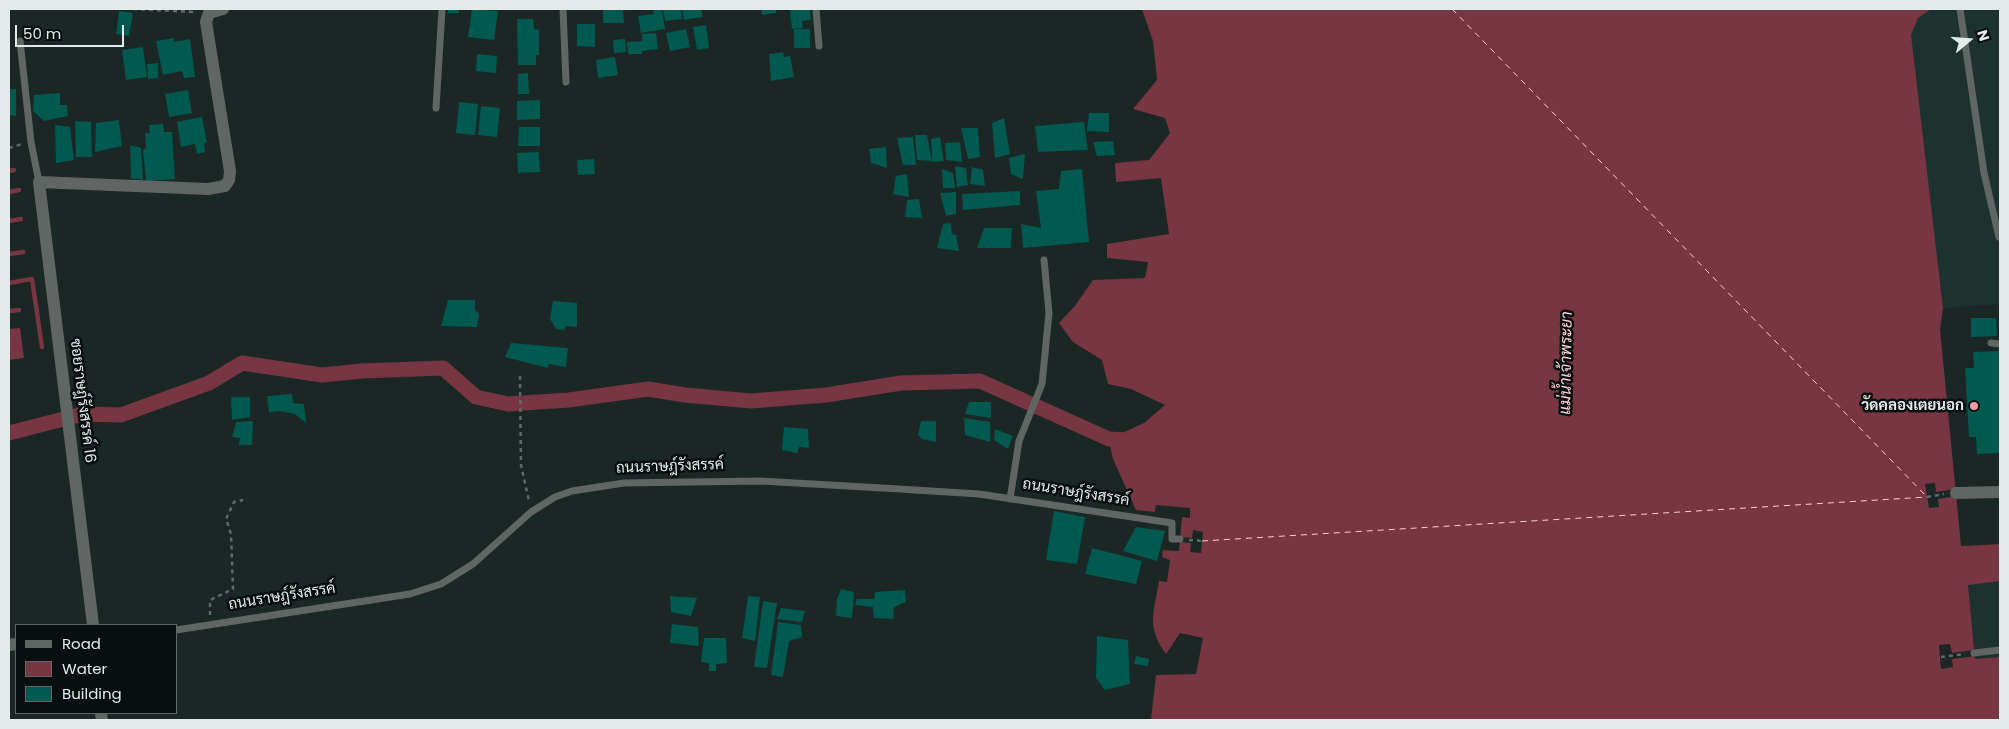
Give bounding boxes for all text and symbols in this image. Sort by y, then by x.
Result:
scale bar [18,15,126,47]
north arrow [1944,15,1994,65]
text: 50 m [23,23,61,44]
text: N [1972,27,1994,43]
water label: แม่น้ำเจ้าพระยา [1556,311,1578,415]
street label: ซอยราษฎ์รังสรรค์ 16 [65,338,99,464]
place label: วัดคลองเตยนอก [1861,397,1964,415]
marker: วัดคลองเตยนอก [1968,400,1980,412]
street label: ถนนราษฎ์รังสรรค์ [616,456,724,478]
street label: ถนนราษฎ์รังสรรค์ [1021,476,1131,510]
street label: ถนนราษฎ์รังสรรค์ [227,580,337,614]
legend [15,624,178,714]
text: Road [62,633,101,654]
text: Water [62,658,107,679]
text: Building [62,683,122,704]

